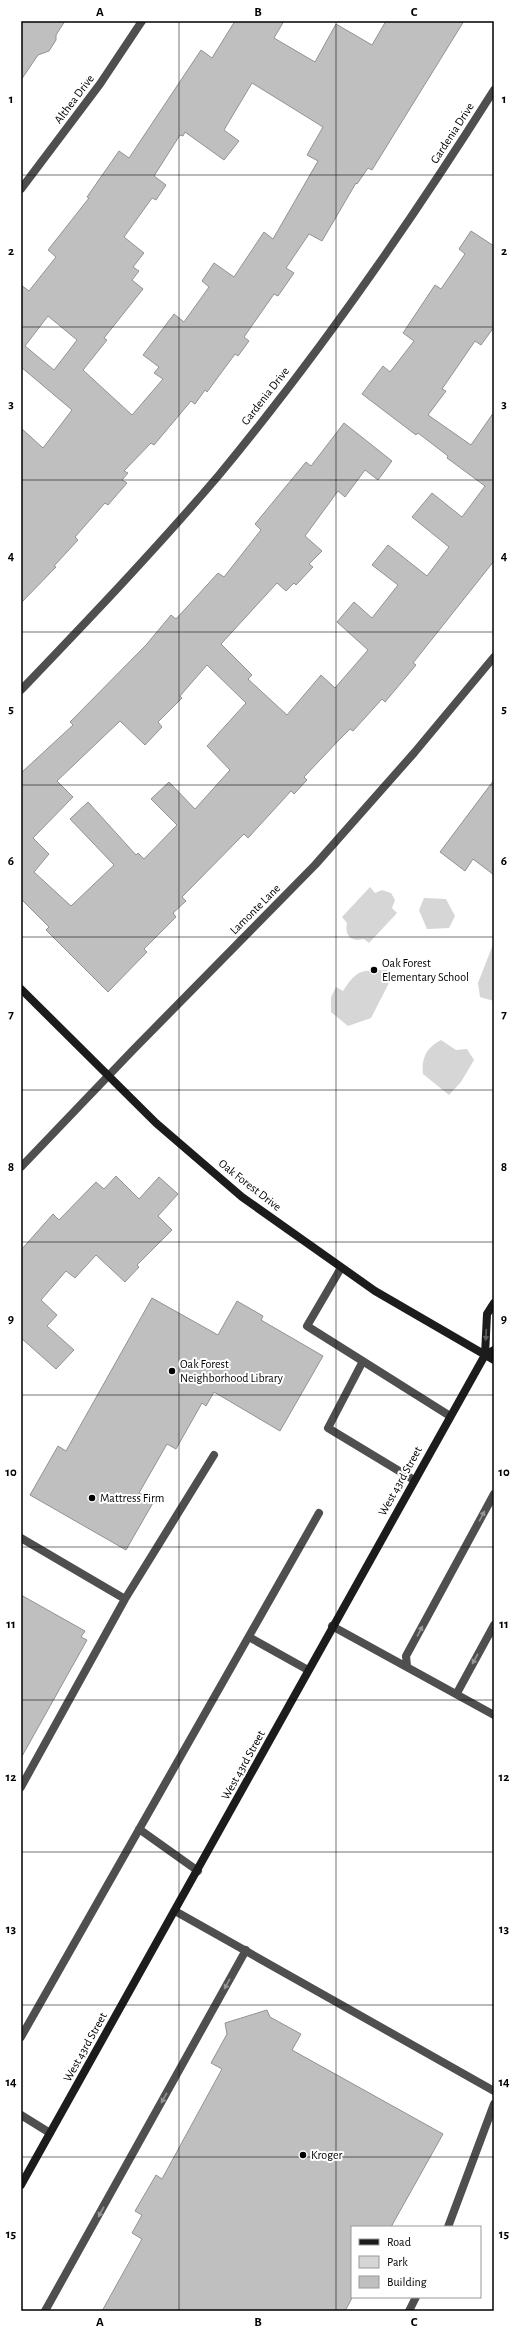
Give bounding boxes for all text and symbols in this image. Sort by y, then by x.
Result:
text: A [96,6,104,19]
text: B [254,6,262,19]
text: C [411,6,418,19]
street label: Althea Drive [52,72,96,126]
text: 1 [9,93,13,106]
text: 1 [502,93,506,106]
street label: Gardenia Drive [428,101,476,165]
text: 2 [8,245,14,258]
text: 2 [501,245,507,258]
street label: Gardenia Drive [239,365,291,427]
text: 3 [8,398,14,411]
text: 3 [501,398,507,411]
text: 4 [8,550,15,563]
text: 4 [501,550,508,563]
text: 5 [8,703,14,716]
text: 5 [501,703,507,716]
text: 6 [8,855,14,868]
text: 6 [501,855,507,868]
street label: Lamonte Lane [228,882,282,936]
place label: Oak Forest Elementary School [382,957,469,984]
marker: Oak Forest Elementary School [369,965,379,975]
text: 7 [8,1008,14,1021]
text: 7 [501,1008,507,1021]
street label: Oak Forest Drive [216,1157,284,1213]
text: 8 [8,1161,14,1174]
text: 8 [501,1161,507,1174]
text: 9 [8,1313,14,1326]
text: 9 [501,1313,507,1326]
one-way arrow [483,1329,489,1342]
place label: Oak Forest Neighborhood Library [180,1358,283,1385]
marker: Oak Forest Neighborhood Library [167,1366,177,1376]
street label: West 43rd Street [376,1444,424,1518]
text: 10 [5,1466,17,1479]
text: 10 [498,1466,510,1479]
place label: Mattress Firm [100,1492,164,1504]
marker: Mattress Firm [87,1493,97,1503]
one-way arrow [479,1510,485,1522]
text: 11 [6,1618,16,1631]
text: 11 [499,1618,509,1631]
one-way arrow [417,1625,423,1636]
one-way arrow [472,1653,479,1665]
street label: West 43rd Street [219,1728,267,1802]
text: 12 [6,1771,16,1784]
text: 12 [499,1771,509,1784]
text: 13 [6,1923,17,1936]
text: 13 [499,1923,510,1936]
one-way arrow [224,1978,230,1990]
street label: West 43rd Street [61,2010,109,2084]
text: 14 [5,2076,17,2089]
text: 14 [498,2076,510,2089]
one-way arrow [160,2092,167,2104]
place label: Kroger [311,2149,343,2161]
marker: Kroger [298,2150,308,2160]
one-way arrow [97,2206,104,2217]
legend [351,2226,481,2298]
text: 15 [6,2228,17,2241]
text: 15 [499,2228,510,2241]
text: Road [387,2236,411,2248]
text: Park [387,2256,408,2268]
text: Building [387,2276,427,2288]
text: A [96,2316,104,2329]
text: B [254,2316,262,2329]
text: C [411,2316,418,2329]

